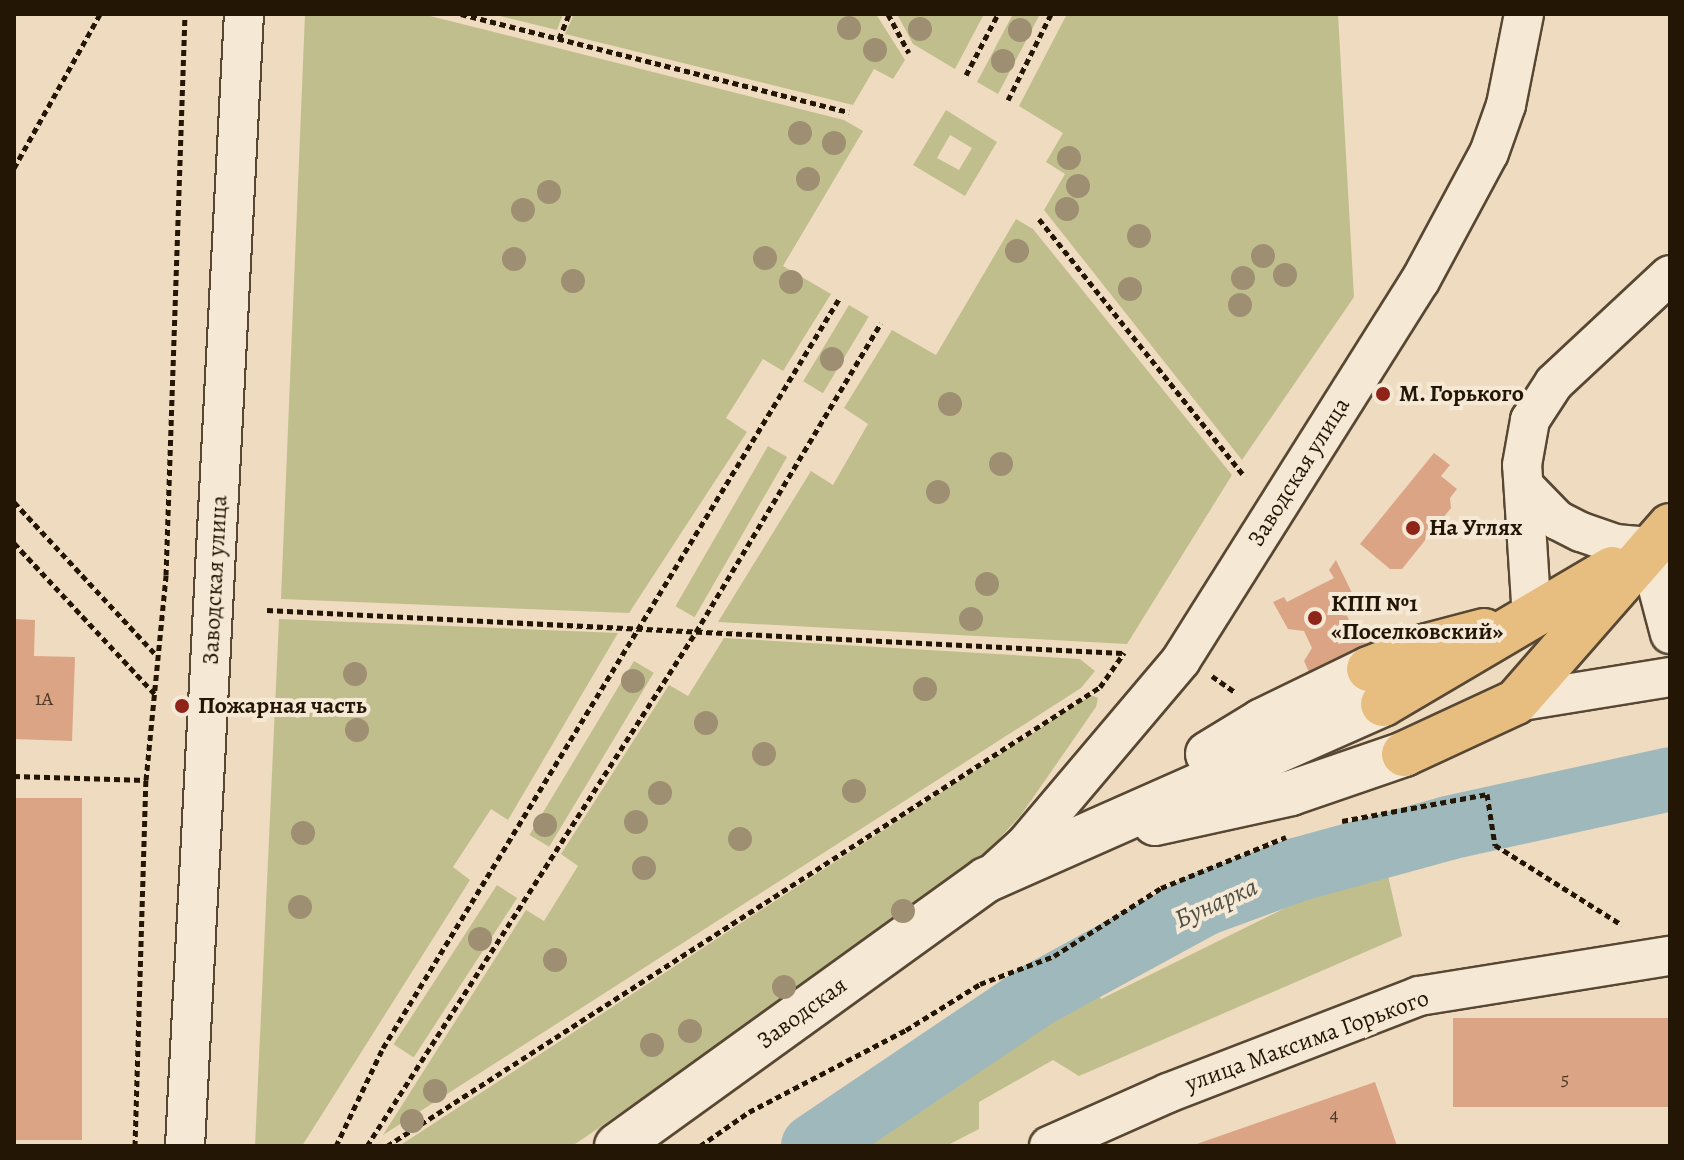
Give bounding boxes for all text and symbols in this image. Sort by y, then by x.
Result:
place label: М. Горького [1399,380,1524,408]
marker: М. Горького [1374,385,1392,403]
street label: Заводская улица [1242,392,1356,552]
street label: Заводская улица [196,494,234,666]
place label: На Углях [1429,514,1523,542]
marker: На Углях [1404,519,1422,537]
place label: КПП №1 «Поселковский» [1331,590,1503,646]
marker: КПП №1 «Поселковский» [1306,609,1324,627]
house number: 1А [35,686,53,710]
place label: Пожарная часть [198,692,367,720]
marker: Пожарная часть [173,697,191,715]
water label: Бунарка [1170,871,1262,935]
street label: Заводская [751,971,853,1055]
street label: улица Максима Горького [1181,983,1433,1099]
house number: 5 [1561,1066,1569,1090]
house number: 4 [1329,1102,1339,1126]

